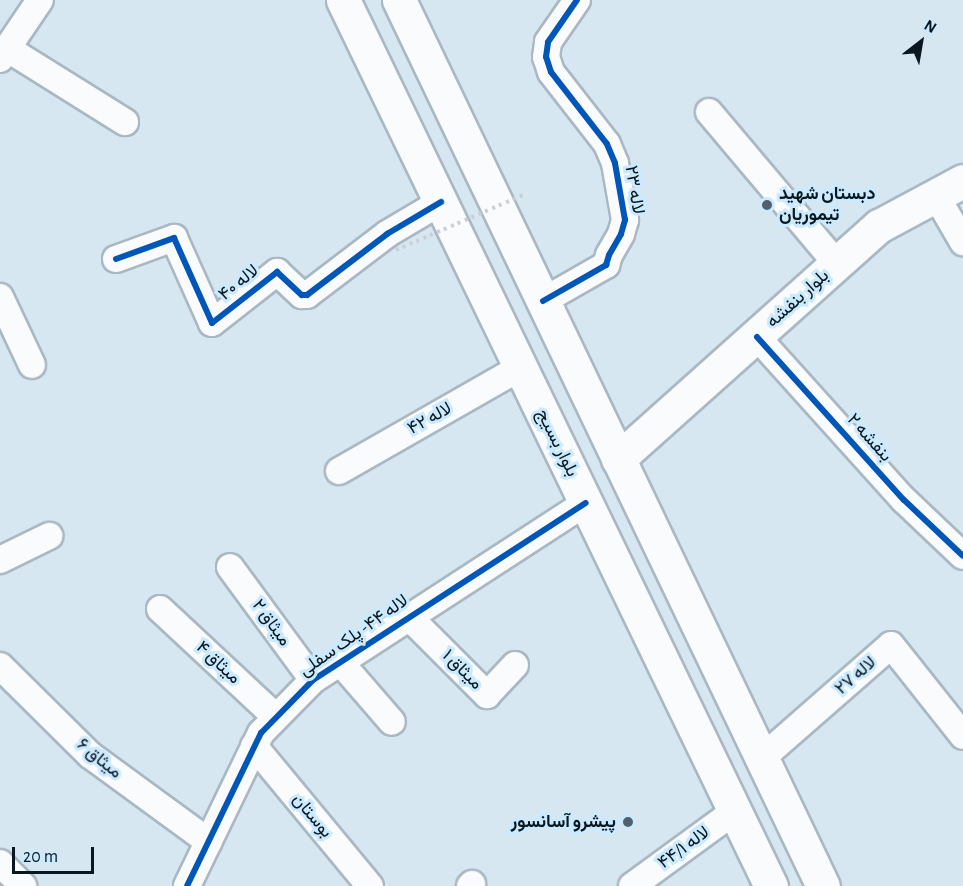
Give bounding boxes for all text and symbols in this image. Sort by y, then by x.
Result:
north arrow [891,12,951,72]
text: N [921,17,939,36]
street label: لاله ۲۳ [620,164,648,216]
place label: دبستان شهید تیموریان [779,184,875,226]
marker: دبستان شهید تیموریان [760,198,774,212]
street label: لاله ۴۰ [214,260,264,306]
street label: بلوار بنفشه [762,265,834,333]
street label: لاله ۴۲ [404,398,456,440]
street label: بلوار بسیج [531,406,583,480]
street label: بنفشه ۲ [842,410,896,466]
street label: لاله ۴۴- پلک سفلی [295,590,413,682]
street label: میثاق ۲ [247,595,295,651]
street label: میثاق ۴ [191,637,245,689]
street label: میثاق ۱ [437,645,487,695]
street label: لاله ۲۷ [831,652,881,700]
street label: میثاق ۶ [72,734,126,784]
street label: بوستان [287,789,337,843]
place label: پیشرو آسانسور [511,811,616,833]
marker: پیشرو آسانسور [621,815,635,829]
street label: لاله ۴۴/۱ [654,822,714,874]
scale bar [15,835,98,873]
text: 20 m [23,848,58,866]

